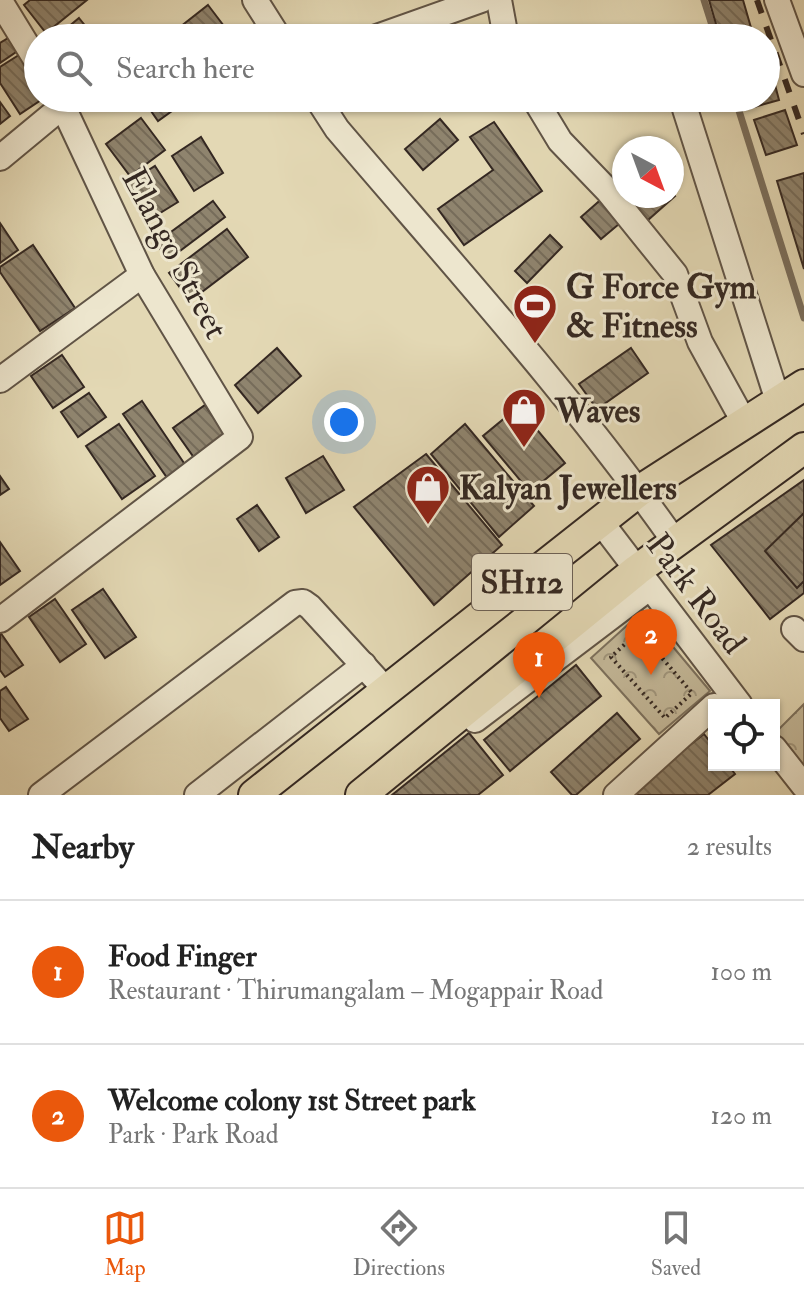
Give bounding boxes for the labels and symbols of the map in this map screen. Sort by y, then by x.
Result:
north arrow [612,136,684,208]
street label: Elango Street [112,161,238,346]
place label: G Force Gym & Fitness [566,266,757,348]
sports icon: G Force Gym & Fitness [511,282,559,345]
shop icon: Waves [500,386,548,449]
place label: Waves [554,390,641,433]
your location [324,402,364,442]
shop icon: Kalyan Jewellers [404,463,452,526]
place label: Kalyan Jewellers [459,467,677,510]
street label: Park Road [636,525,755,663]
road number: SH112 [472,554,572,610]
pin: 2 [625,609,677,675]
pin: 1 [513,632,565,698]

